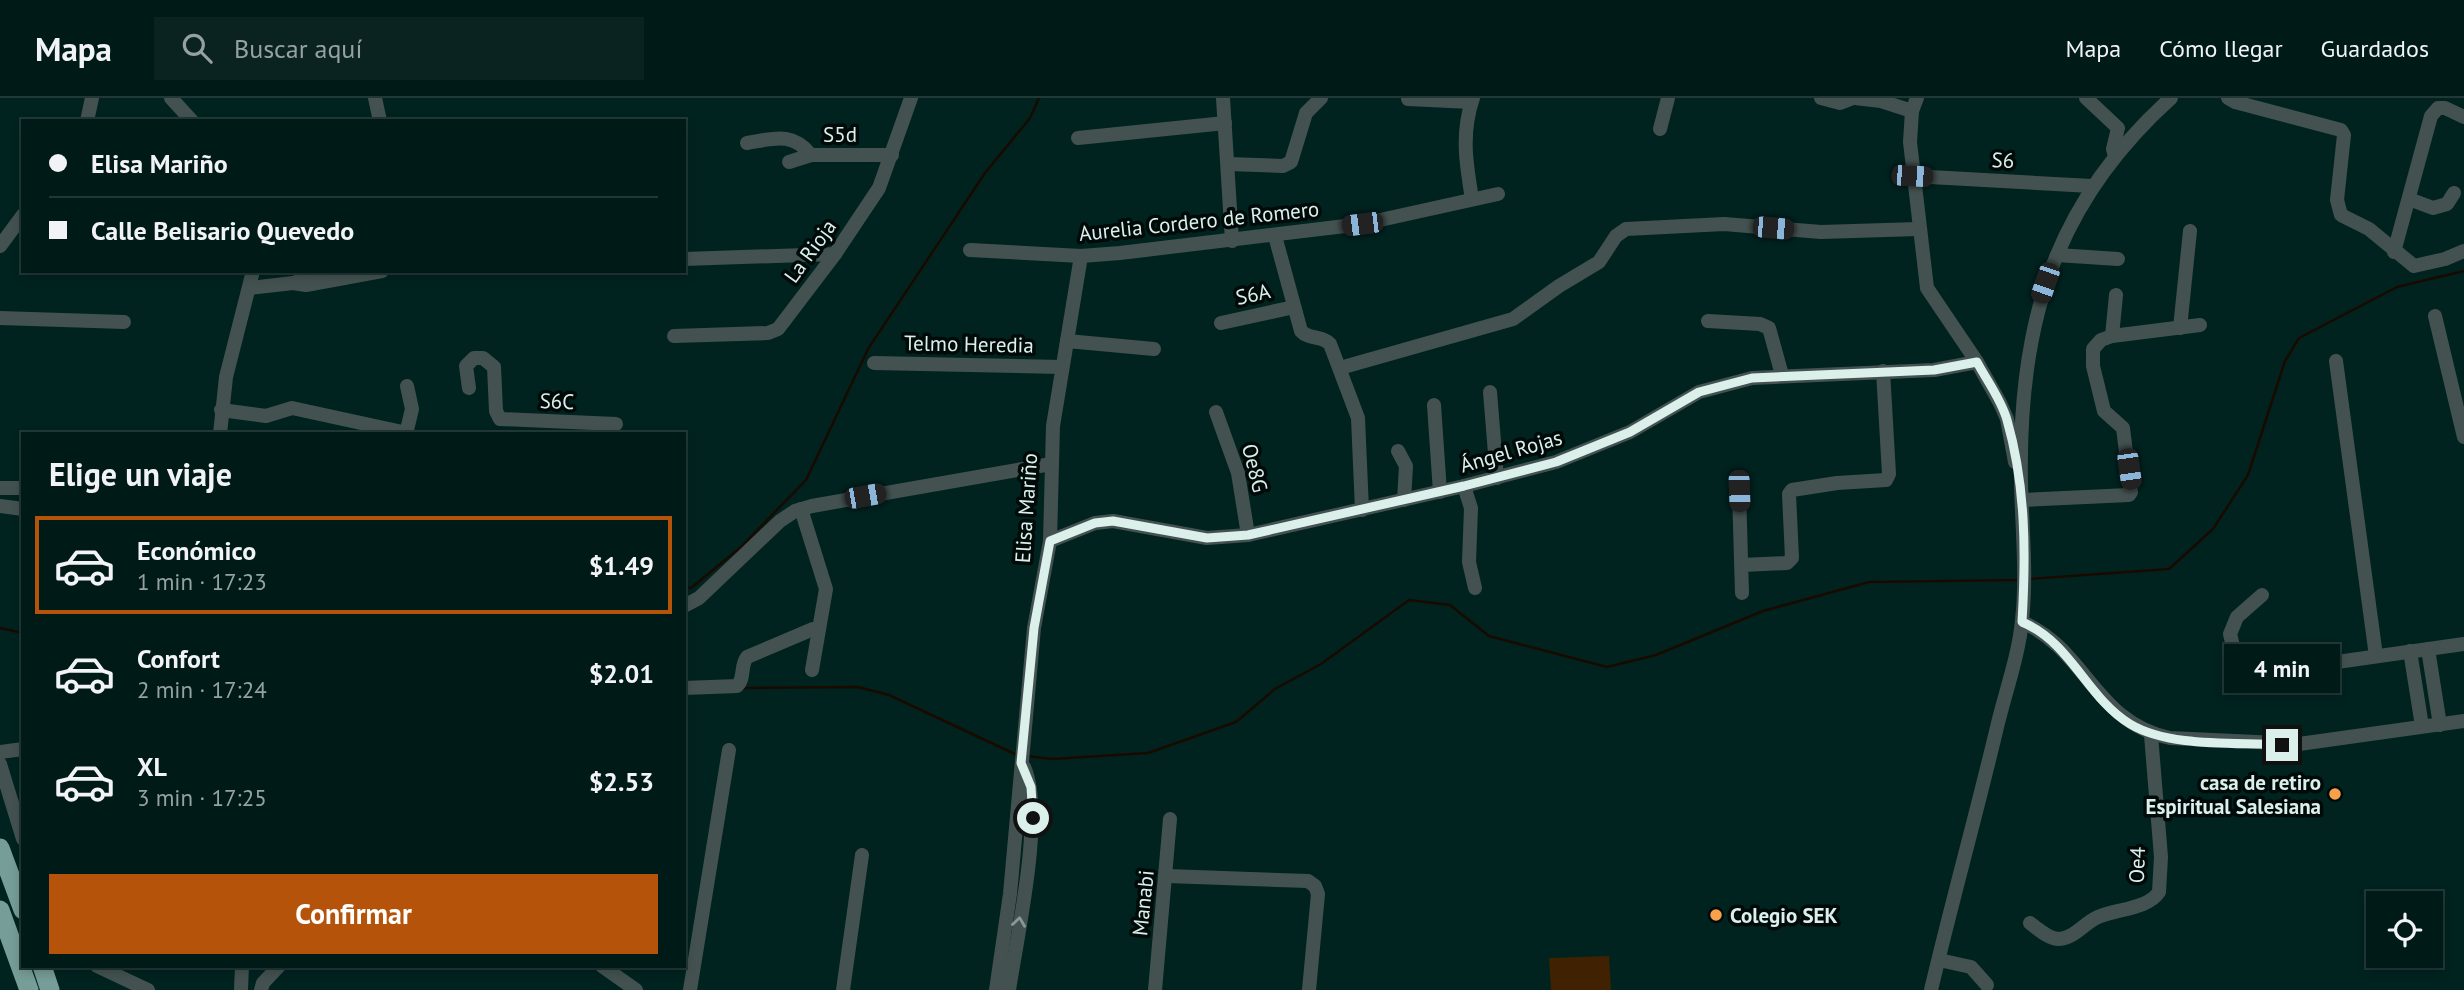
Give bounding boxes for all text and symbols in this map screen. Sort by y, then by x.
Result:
search box [154,17,644,80]
text: Mapa [35,27,112,70]
icon: search [178,29,216,67]
text: Buscar aquí [234,32,362,65]
text: Mapa [2065,33,2121,64]
text: Cómo llegar [2159,33,2283,64]
text: Guardados [2321,33,2429,64]
street label: S5d [823,121,857,148]
street label: S6 [1991,146,2015,174]
text: Elisa Mariño [91,147,228,180]
car [1891,164,1934,188]
street label: Aurelia Cordero de Romero [1078,195,1320,247]
car [1340,211,1385,237]
text: Calle Belisario Quevedo [91,214,354,247]
street label: La Rioja [778,214,842,288]
car [1752,216,1795,240]
car [2029,260,2062,306]
street label: S6A [1233,277,1274,311]
street label: Telmo Heredia [904,329,1034,359]
street label: S6C [539,387,575,415]
street label: Ángel Rojas [1457,424,1565,478]
street label: Oe8G [1236,441,1274,495]
car [2116,447,2143,491]
street label: Elisa Mariño [1009,452,1043,564]
text: Elige un viaje [49,453,232,495]
car [1728,470,1751,512]
car [843,482,888,510]
icon: car [53,534,116,597]
text: Económico [137,534,256,567]
text: $1.49 [589,549,654,582]
text: 1 min · 17:23 [137,567,267,596]
icon: car [53,642,116,705]
text: Confort [137,642,220,675]
callout: 4 min [2224,644,2340,692]
text: 4 min [2254,654,2310,683]
text: $2.01 [589,657,654,690]
text: 2 min · 17:24 [137,675,267,704]
route end [2266,729,2298,761]
icon: car [53,750,116,813]
text: XL [137,750,167,783]
text: $2.53 [589,765,654,798]
place label: casa de retiro Espiritual Salesiana [2145,769,2321,820]
text: 3 min · 17:25 [137,783,267,812]
marker: casa de retiro Espiritual Salesiana [2327,786,2343,802]
route start [1017,802,1049,834]
street label: Oe4 [2123,846,2151,884]
street label: Manabi [1126,869,1160,937]
button: Confirmar [49,874,658,954]
map controls [2366,891,2443,968]
button: locate [2366,891,2443,968]
place label: Colegio SEK [1730,902,1838,929]
marker: Colegio SEK [1708,907,1724,923]
one-way arrow [1011,917,1026,928]

